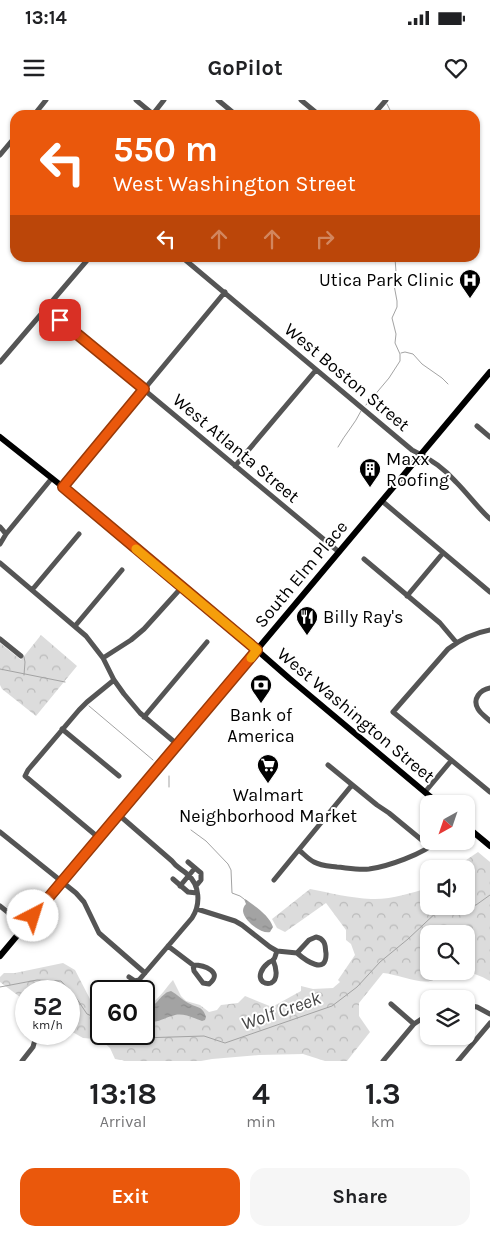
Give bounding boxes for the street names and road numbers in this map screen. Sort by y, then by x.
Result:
street label: West Boston Street [280,318,414,436]
street label: West Atlanta Street [168,389,304,508]
street label: South Elm Place [250,516,352,632]
street label: West Washington Street [273,643,439,787]

